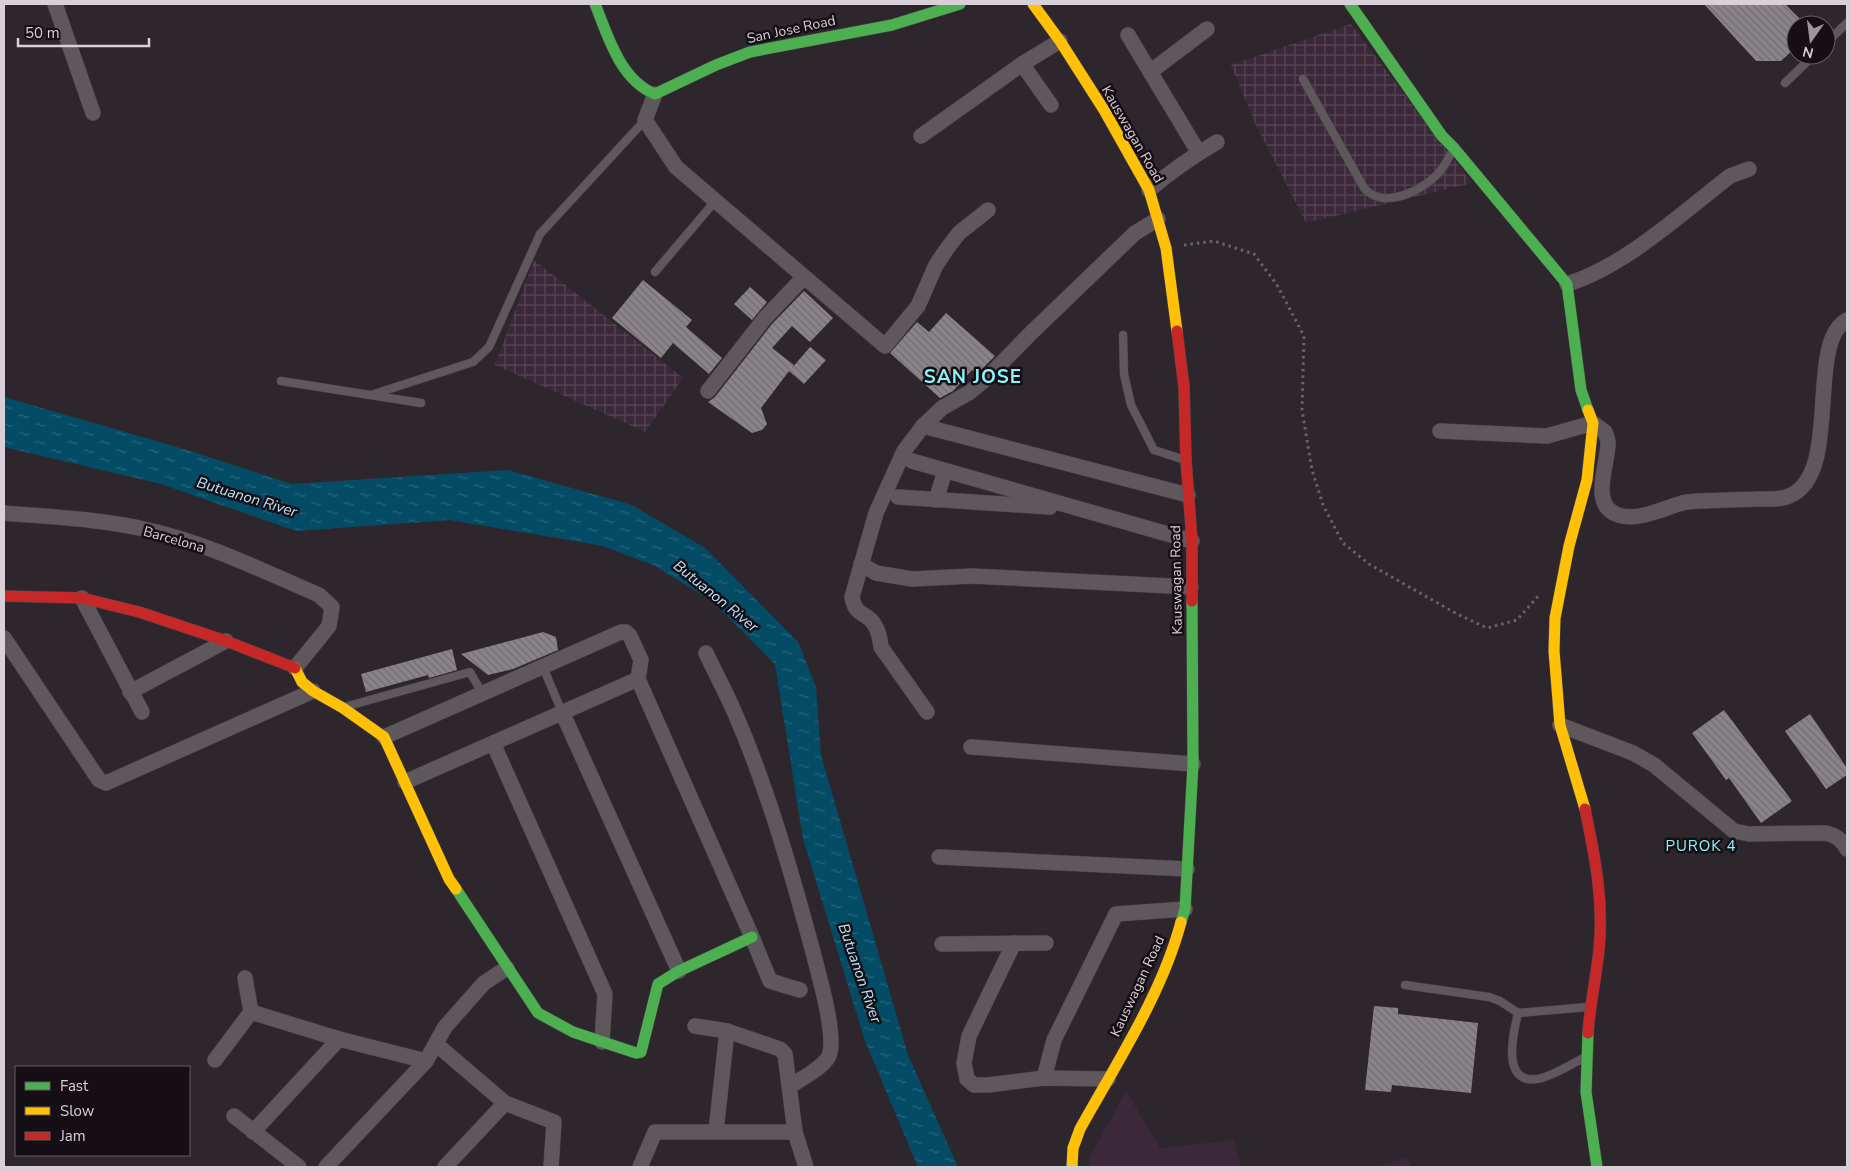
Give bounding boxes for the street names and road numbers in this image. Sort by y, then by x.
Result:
street label: San Jose Road [745,11,837,48]
street label: Kauswagan Road [1097,82,1168,186]
street label: Barcelona [141,522,207,557]
street label: Kauswagan Road [1166,525,1187,635]
street label: Kauswagan Road [1106,933,1169,1040]

